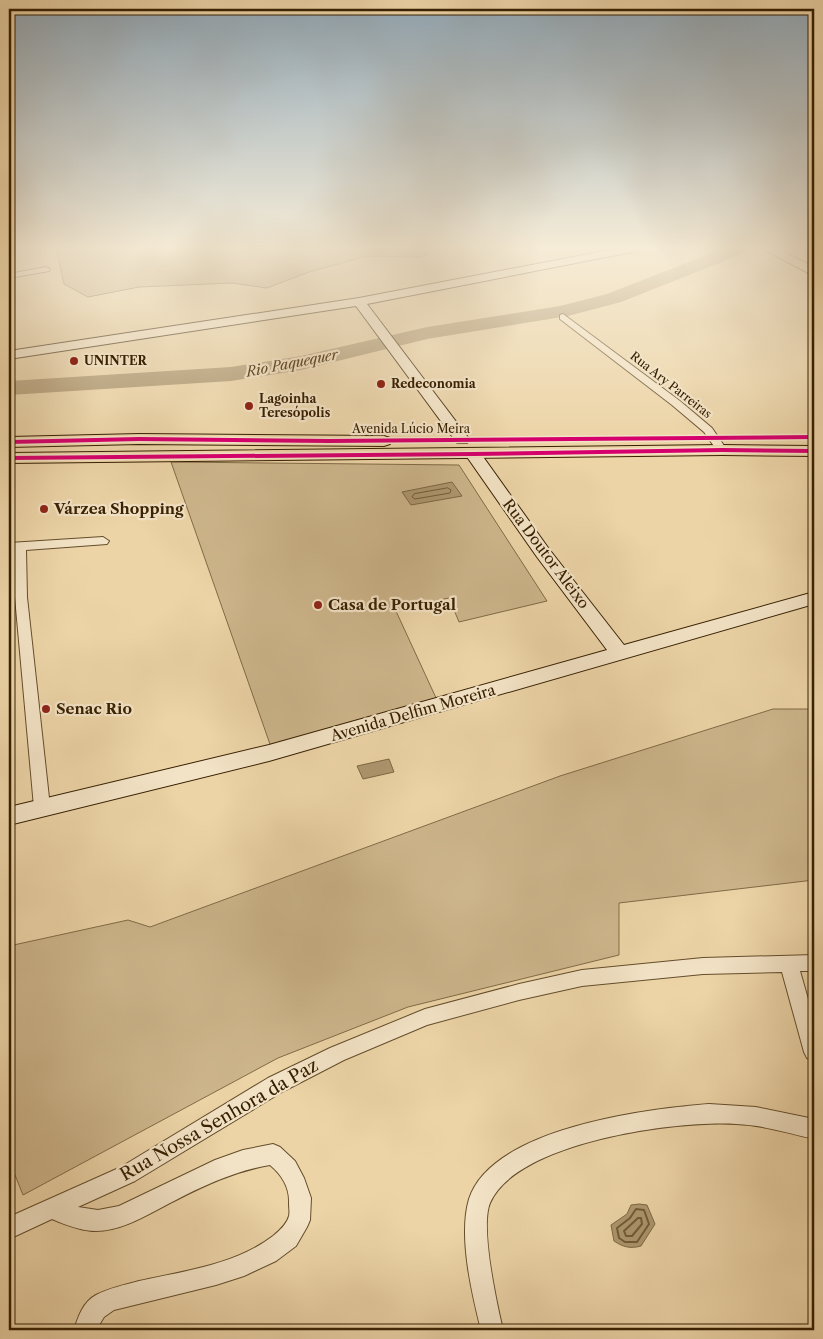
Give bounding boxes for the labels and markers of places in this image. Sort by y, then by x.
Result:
place label: UNINTER [84,353,148,368]
marker: UNINTER [68,355,80,367]
place label: Redeconomia [391,376,477,391]
marker: Redeconomia [375,378,387,390]
place label: Lagoinha Teresópolis [259,391,331,420]
marker: Lagoinha Teresópolis [243,400,255,412]
place label: Várzea Shopping [53,499,184,518]
marker: Várzea Shopping [38,503,50,515]
place label: Casa de Portugal [328,595,456,614]
marker: Casa de Portugal [312,599,324,611]
place label: Senac Rio [56,699,132,718]
marker: Senac Rio [40,703,52,715]

